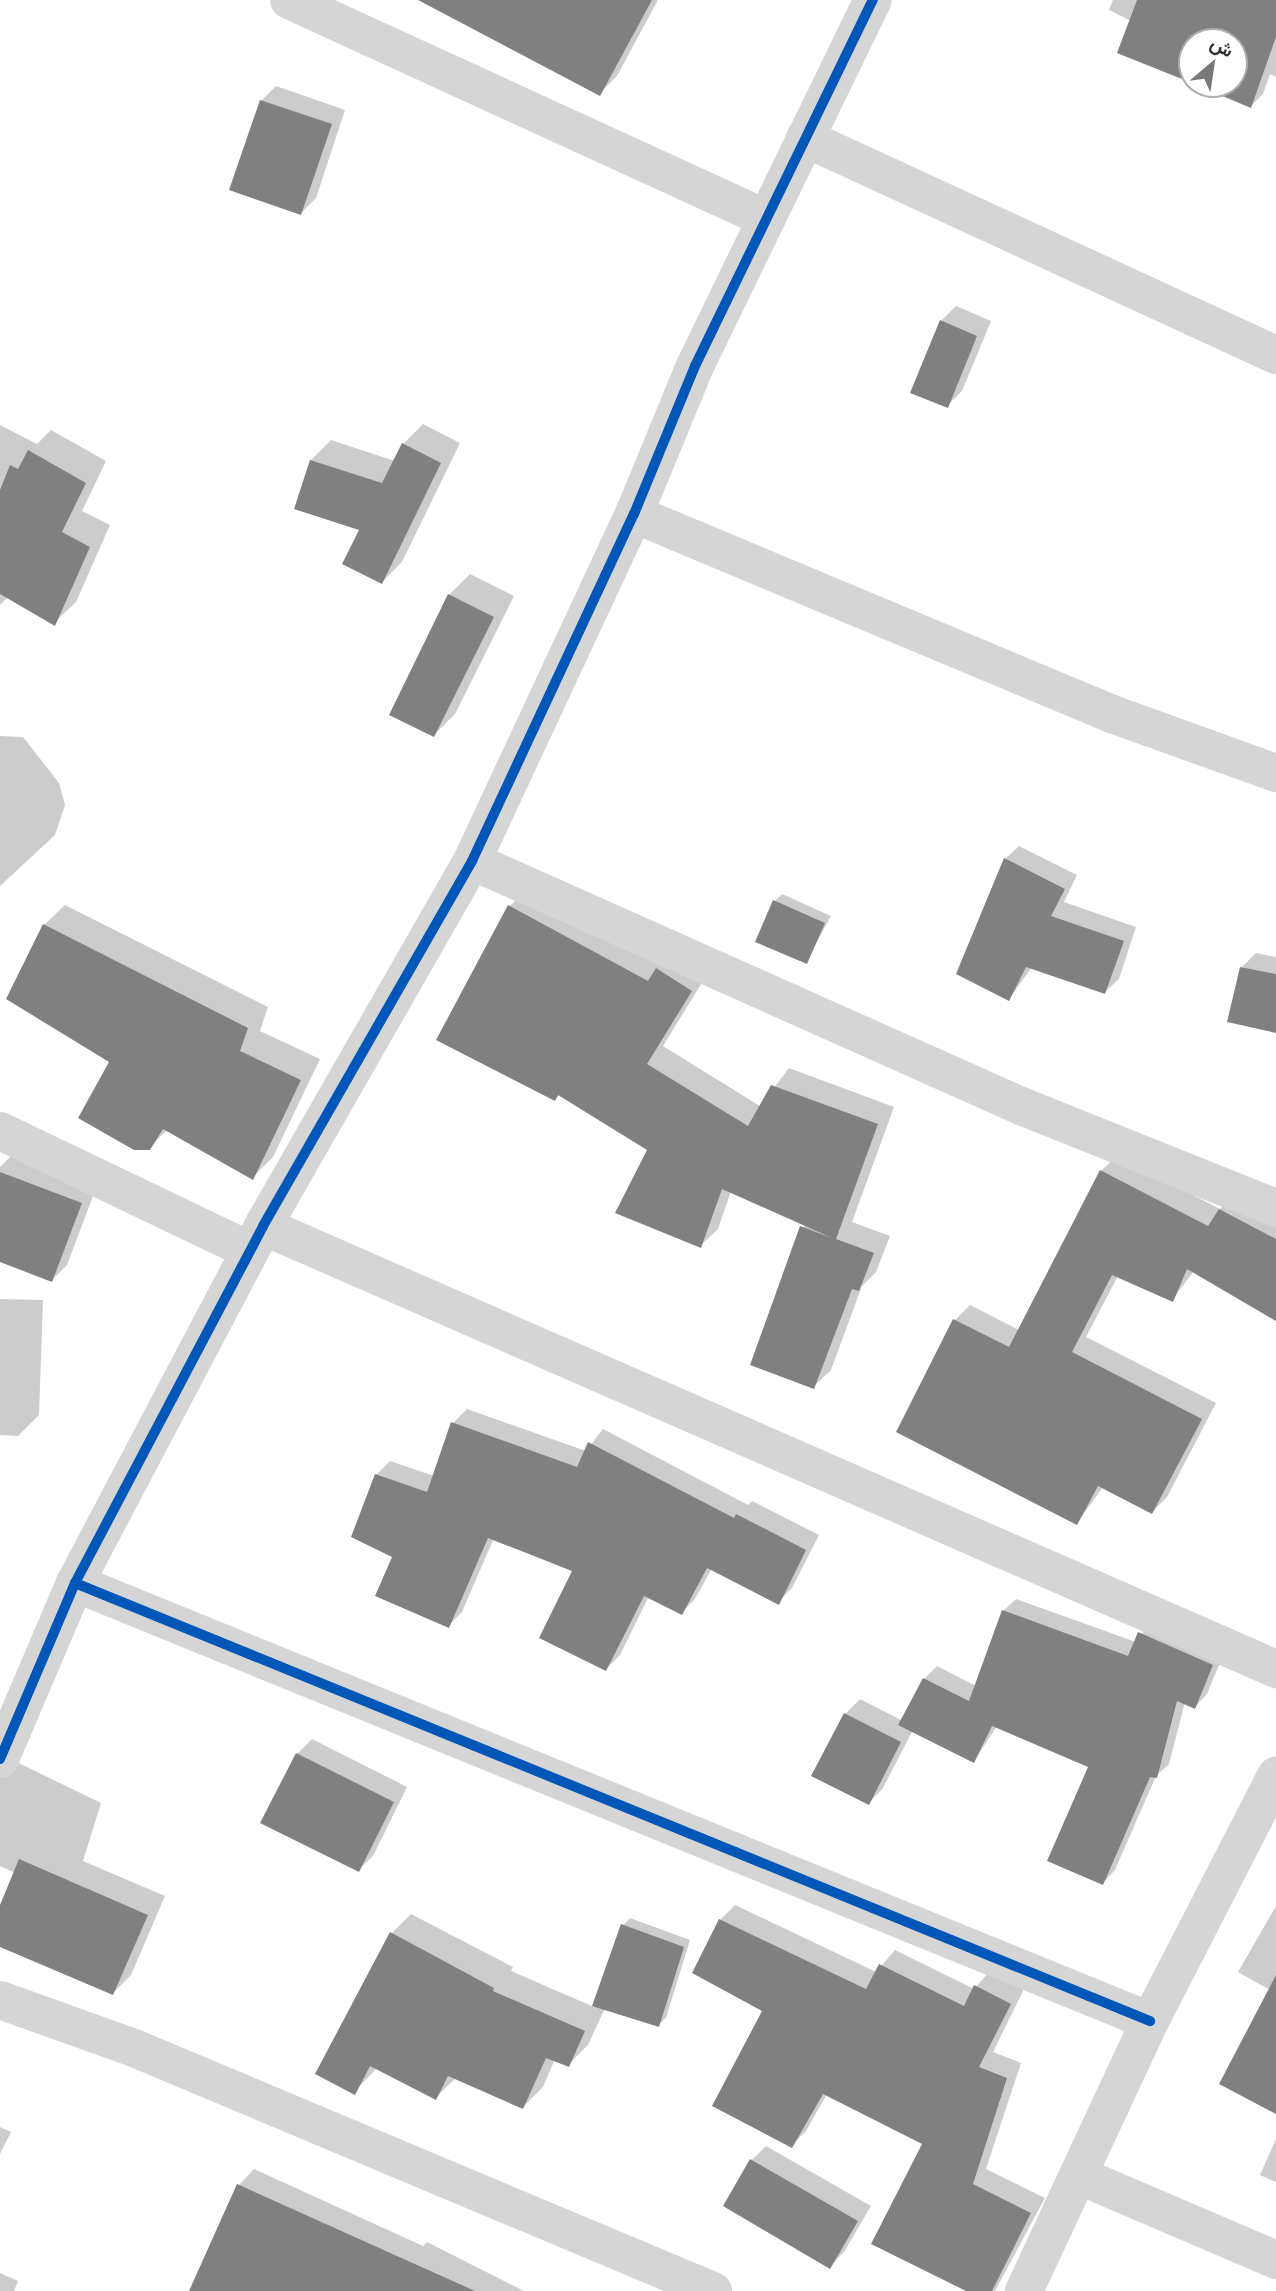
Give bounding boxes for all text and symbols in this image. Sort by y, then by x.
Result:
north arrow [1178,28,1248,98]
text: ش [1207,30,1238,62]

